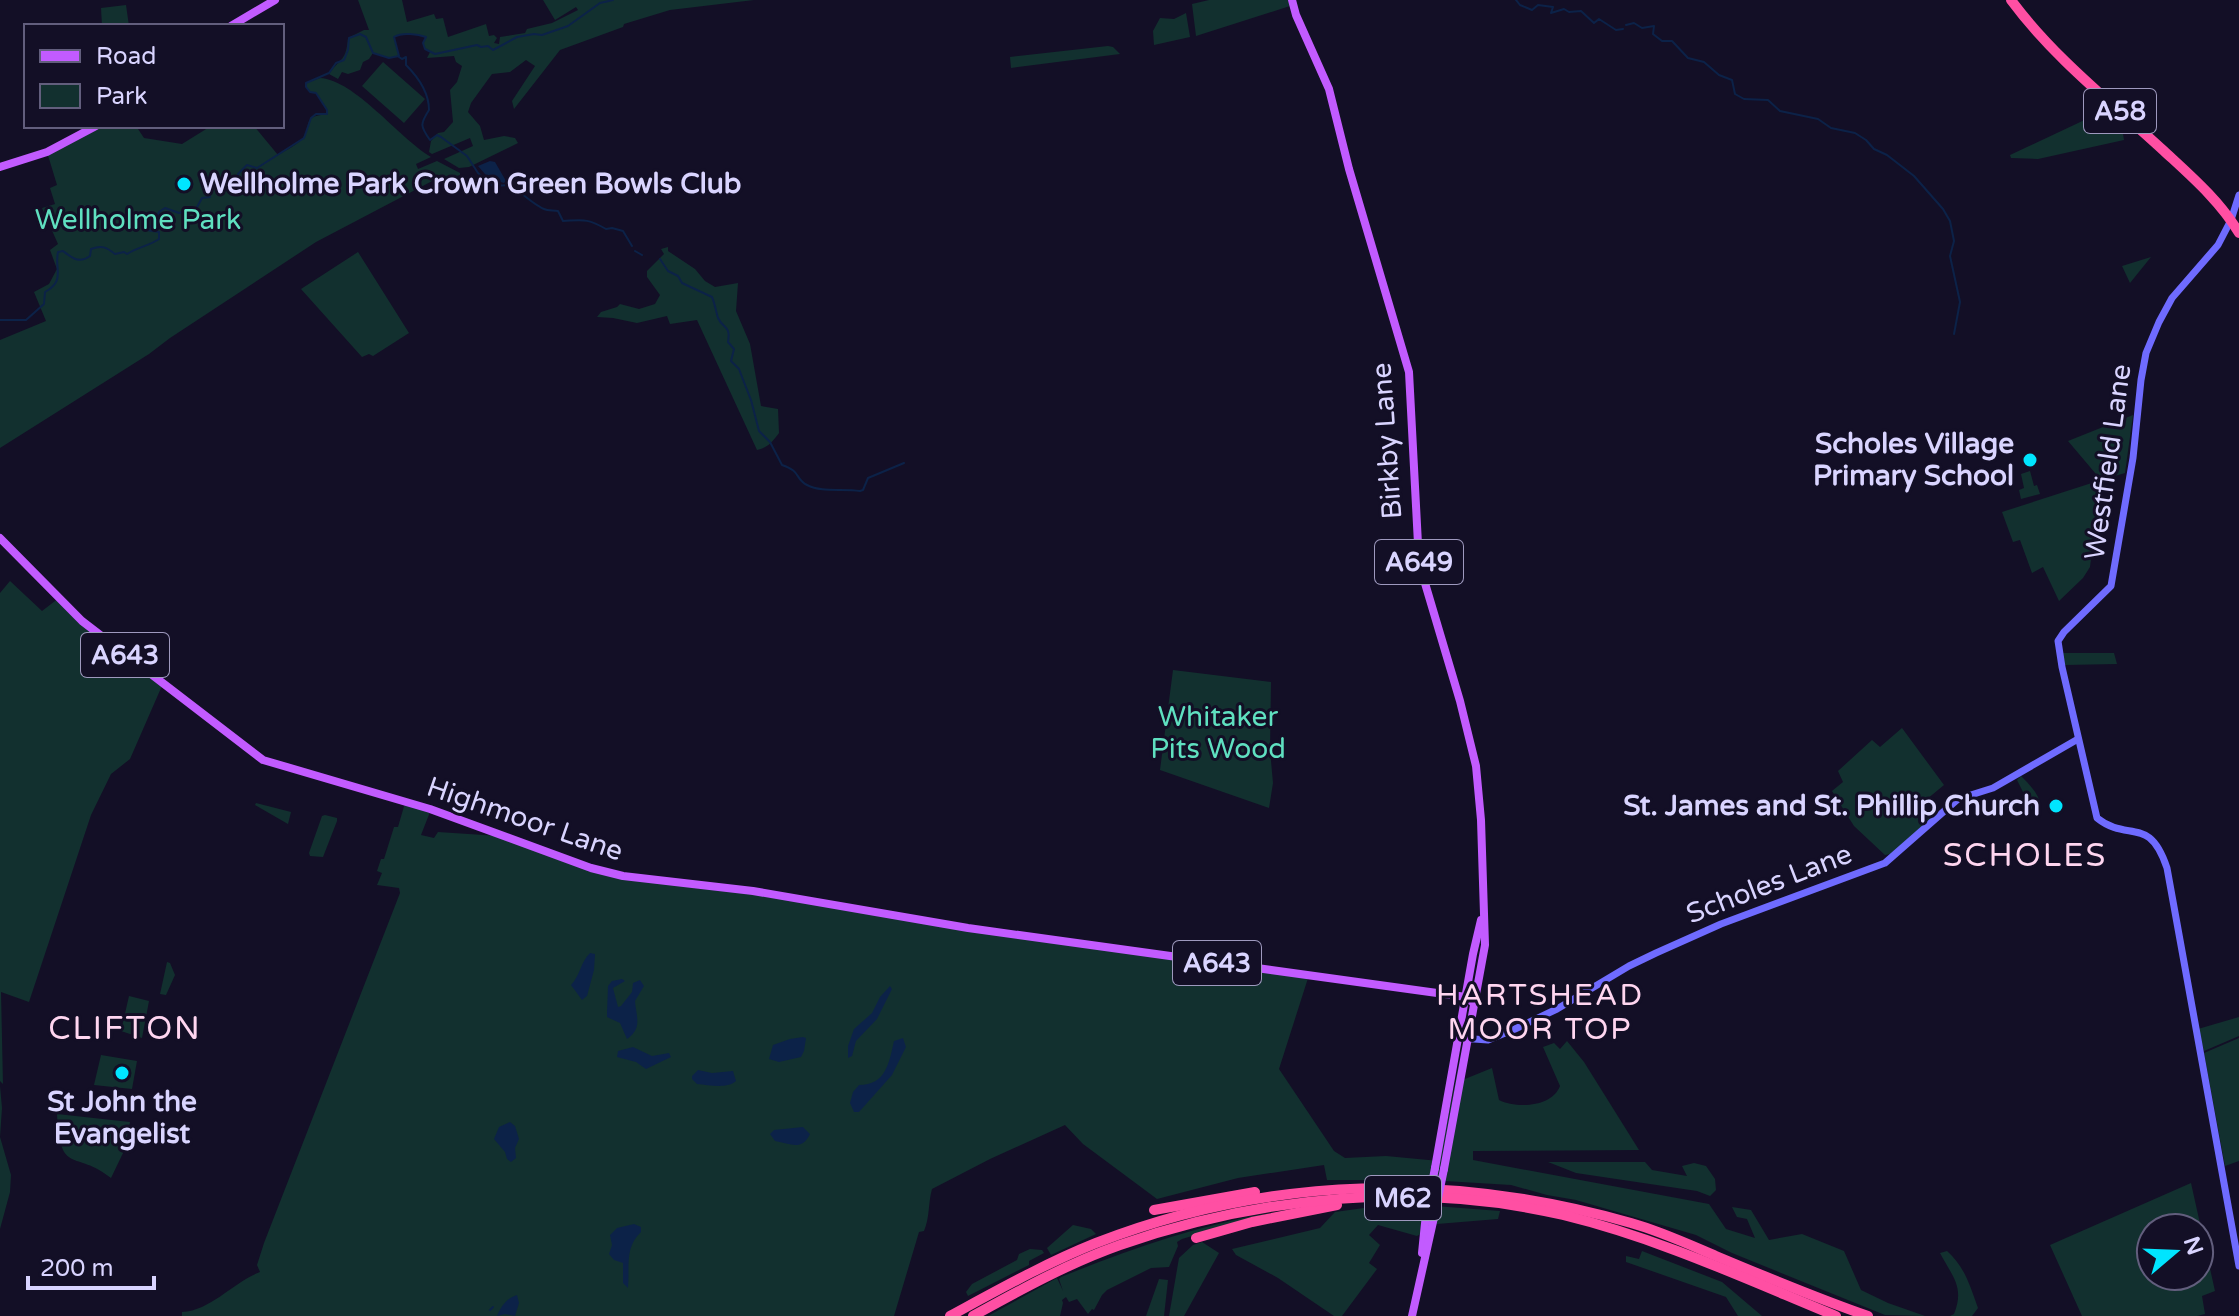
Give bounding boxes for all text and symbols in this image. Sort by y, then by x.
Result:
legend [24,24,284,128]
text: Road [96,42,156,71]
text: Park [96,82,147,111]
road number: A58 [2084,89,2156,133]
place label: Wellholme Park Crown Green Bowls Club [200,167,741,201]
marker: Wellholme Park Crown Green Bowls Club [175,175,193,193]
park label: Wellholme Park [35,203,241,237]
street label: Birkby Lane [1365,362,1409,520]
street label: Westfield Lane [2077,362,2139,562]
place label: Scholes Village Primary School [1813,427,2014,493]
marker: Scholes Village Primary School [2021,451,2039,469]
road number: A649 [1375,540,1463,584]
road number: A643 [81,633,169,677]
park label: Whitaker Pits Wood [1150,700,1286,766]
street label: Highmoor Lane [423,770,627,868]
place label: St. James and St. Phillip Church [1623,789,2040,823]
marker: St. James and St. Phillip Church [2047,797,2065,815]
street label: Scholes Lane [1681,837,1857,931]
district label: SCHOLES [1943,837,2107,875]
road number: A643 [1173,941,1261,985]
district label: HARTSHEAD MOOR TOP [1436,977,1644,1048]
district label: CLIFTON [48,1010,202,1048]
marker: St John the Evangelist [113,1064,131,1082]
place label: St John the Evangelist [47,1085,197,1151]
road number: M62 [1365,1176,1441,1220]
north arrow [2135,1212,2215,1292]
text: N [2178,1233,2208,1258]
scale bar [28,1240,154,1290]
text: 200 m [40,1254,114,1283]

